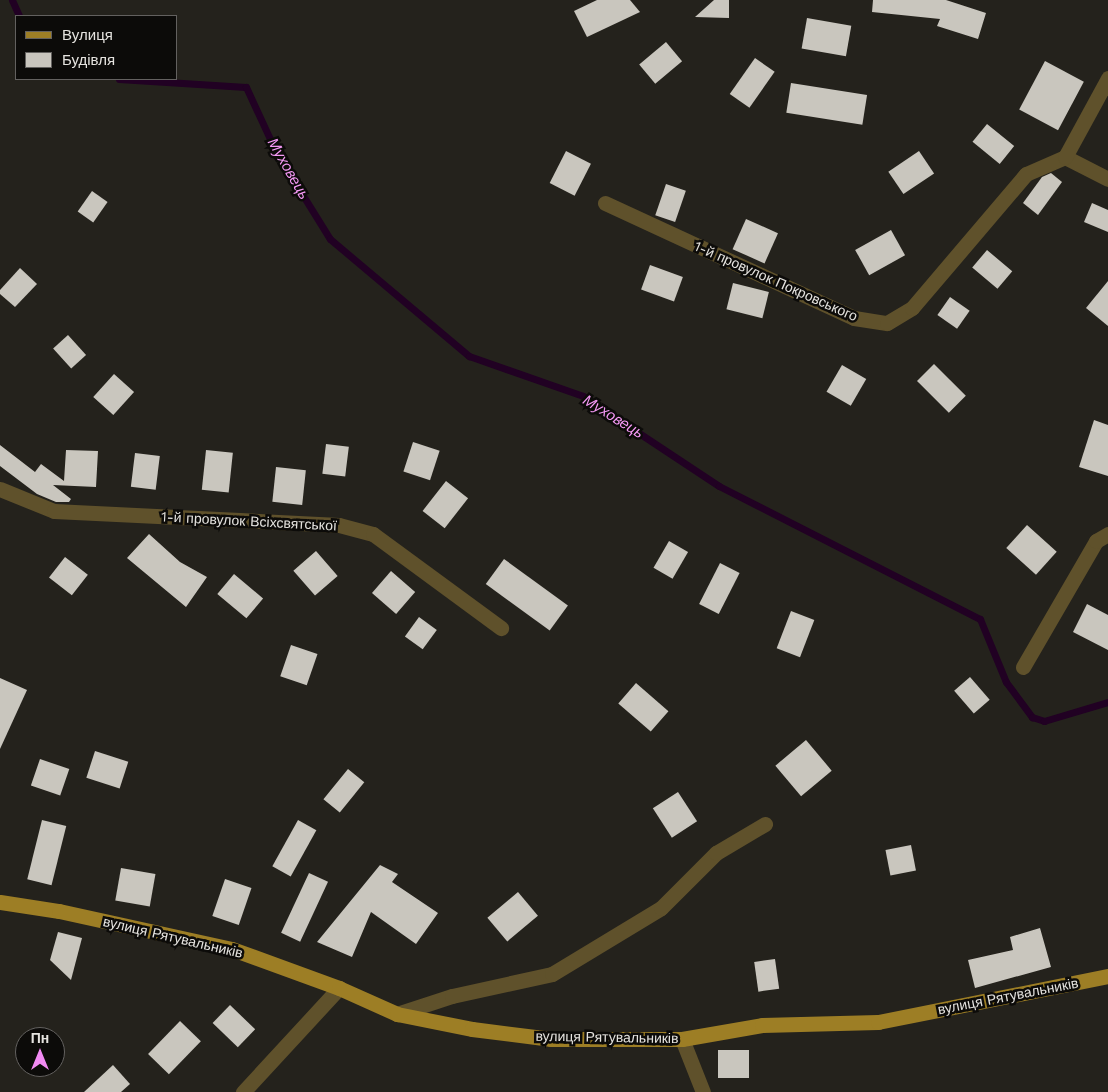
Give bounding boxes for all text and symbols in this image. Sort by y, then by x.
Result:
legend [15,15,178,80]
text: Вулиця [62,26,113,44]
text: Будівля [62,51,115,69]
water label: Муховець [263,135,313,203]
street label: 1-й провулок Покровського [692,237,860,325]
water label: Муховець [579,391,647,443]
street label: 1-й провулок Всіхсвятської [161,508,337,534]
street label: вулиця Рятувальників [101,913,245,961]
street label: вулиця Рятувальників [936,974,1080,1018]
north arrow [15,1027,65,1077]
street label: вулиця Рятувальників [535,1027,679,1047]
text: Пн [31,1030,49,1046]

